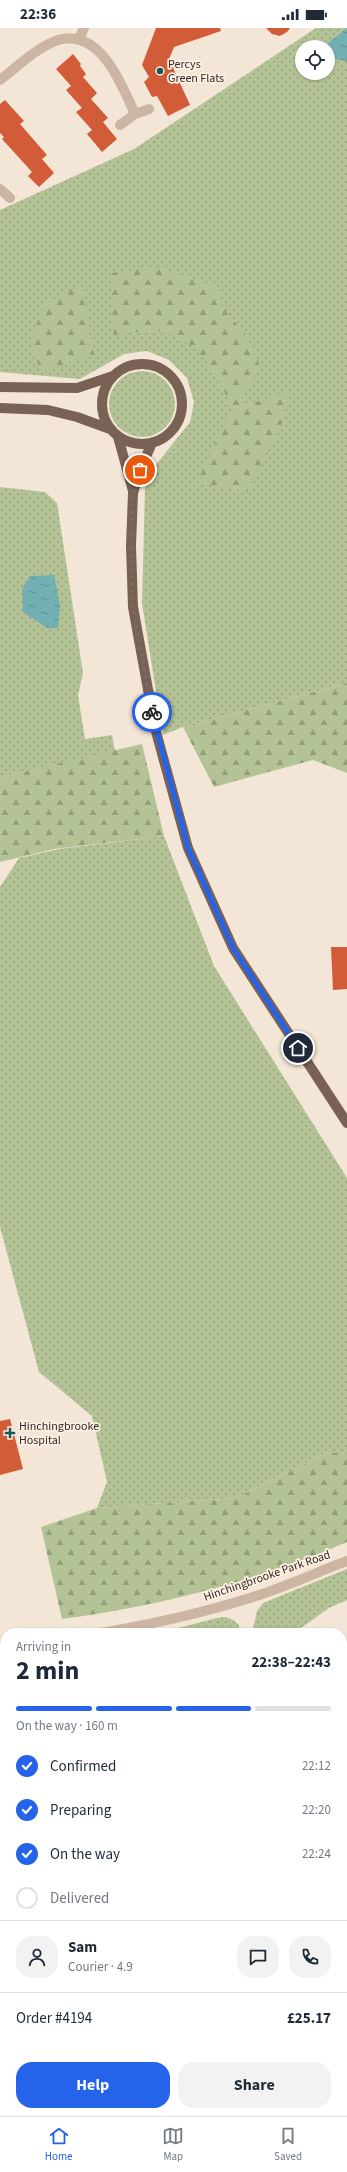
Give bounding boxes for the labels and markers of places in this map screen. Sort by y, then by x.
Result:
place label: Percys Green Flats [168,56,224,87]
marker: Percys Green Flats [155,66,165,76]
pin [123,453,157,487]
pin [281,1031,315,1065]
place label: Hinchingbrooke Hospital [19,1418,99,1449]
marker: Hinchingbrooke Hospital [4,1427,16,1439]

